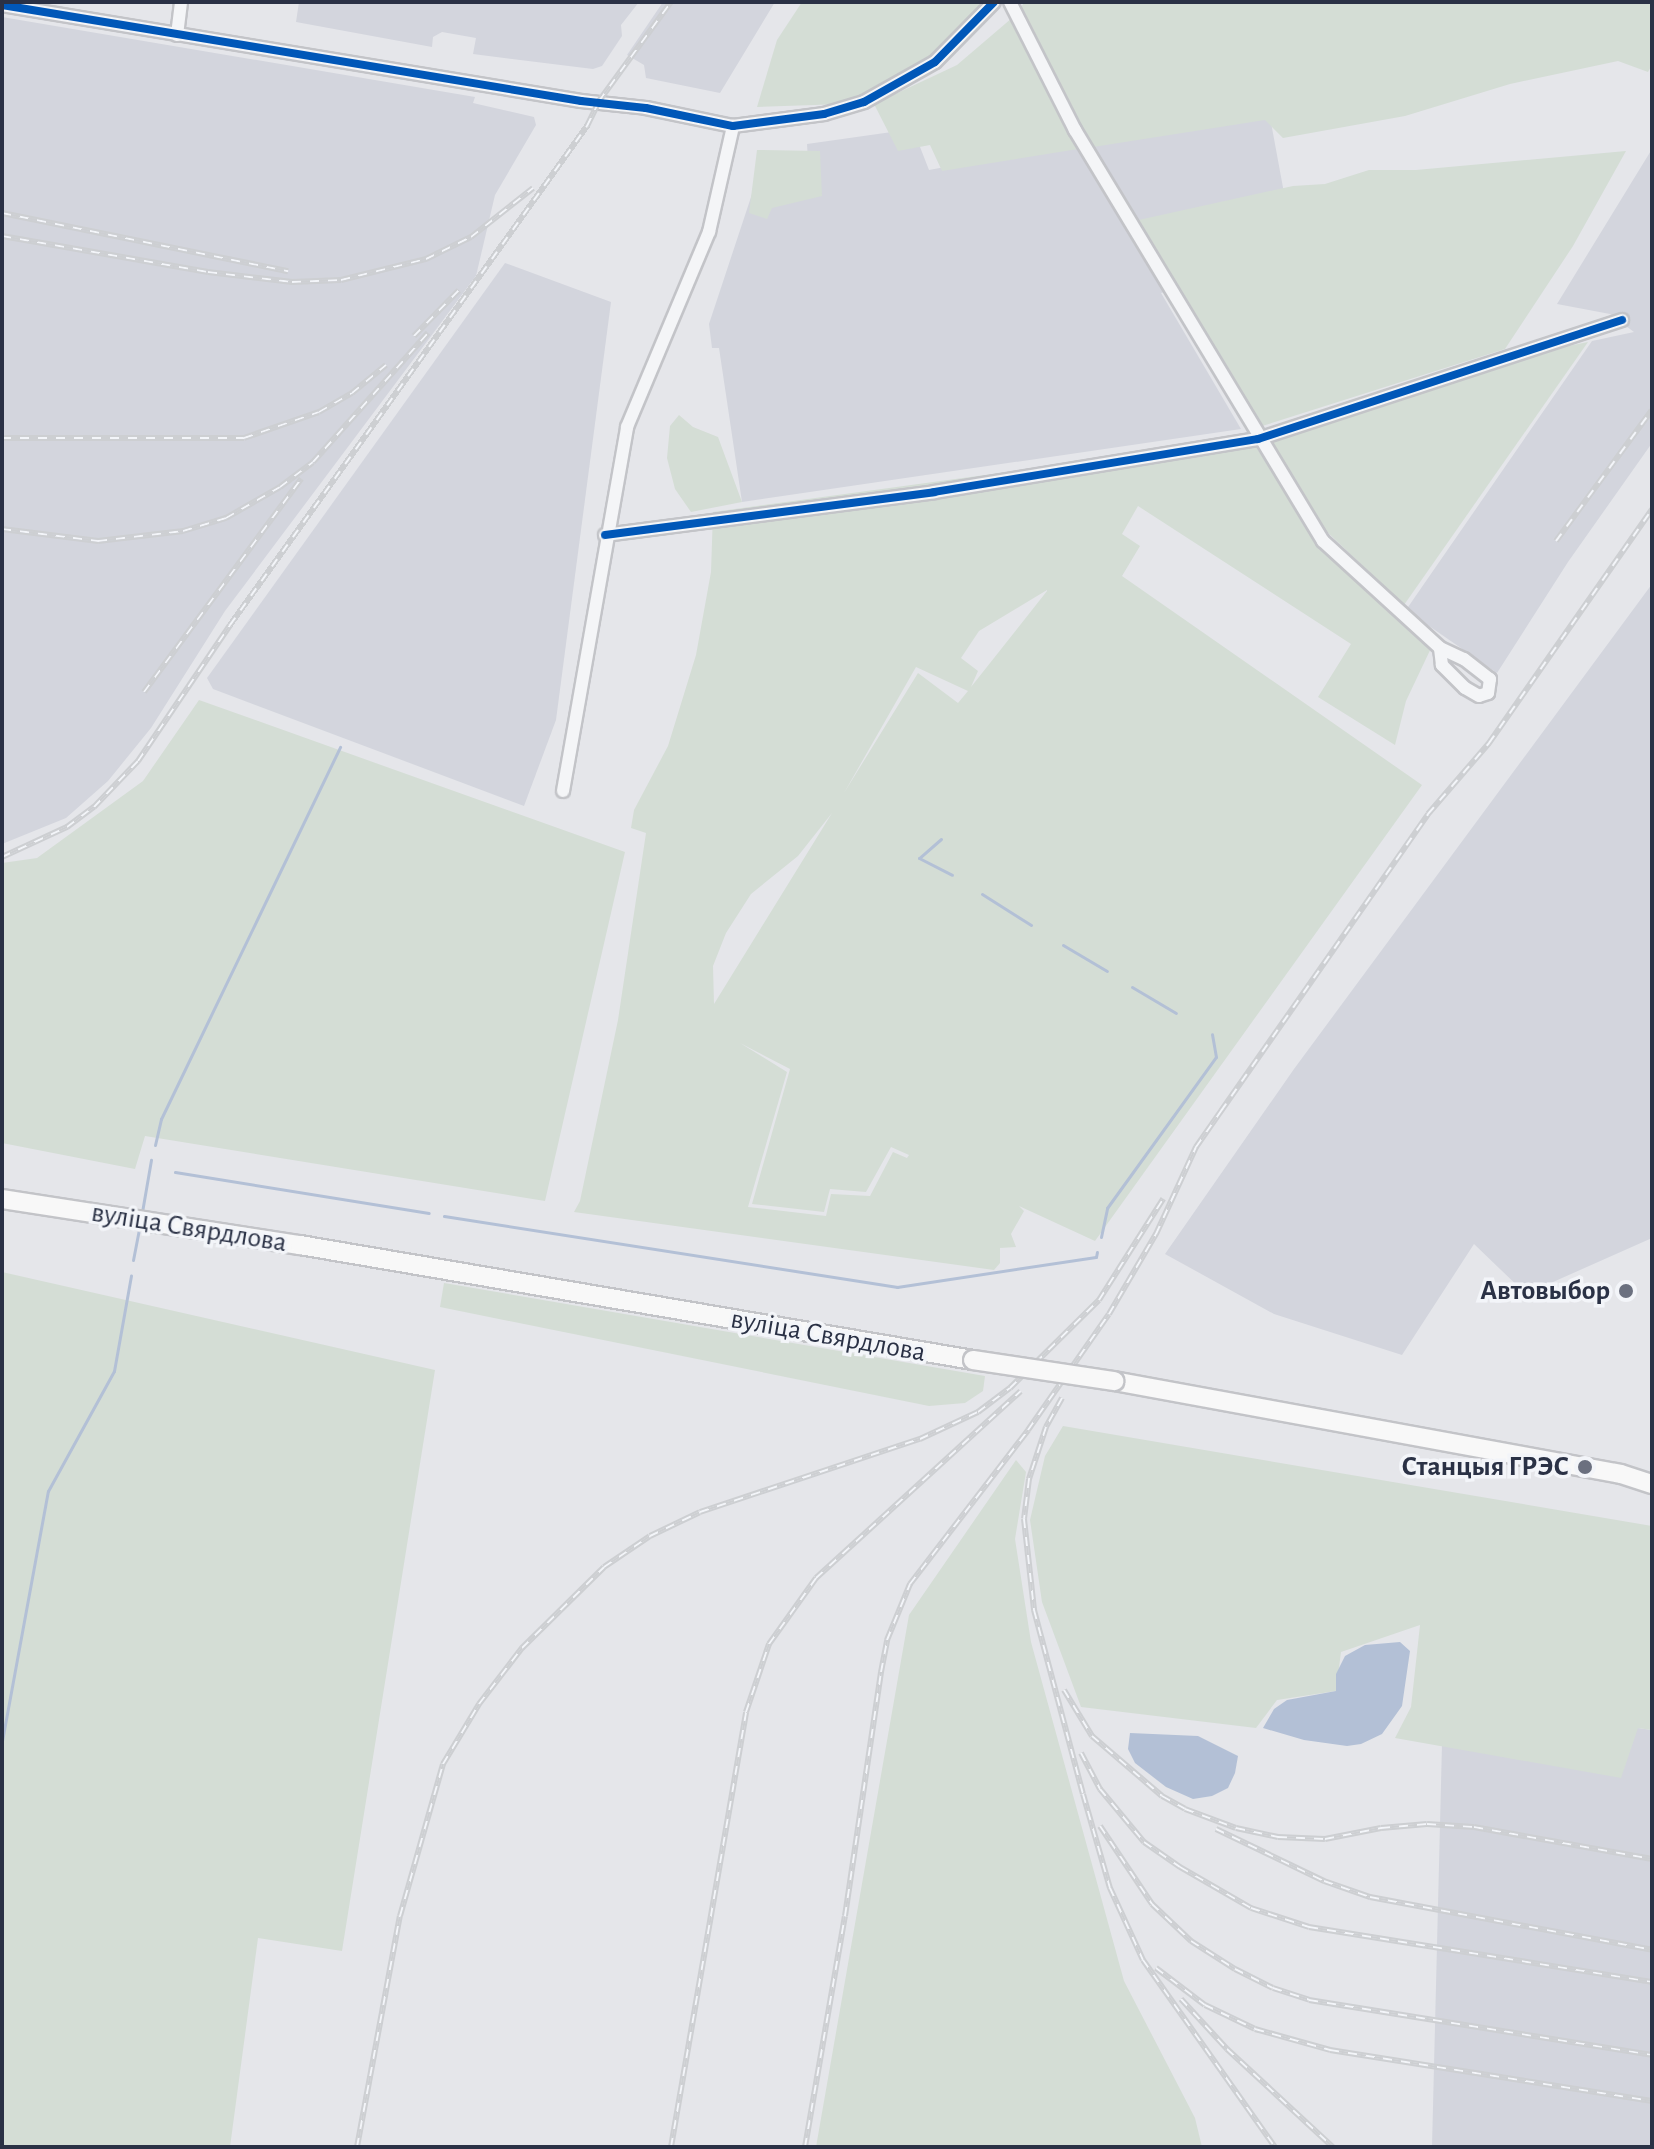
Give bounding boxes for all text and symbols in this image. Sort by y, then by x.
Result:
street label: вуліца Свярдлова [89,1196,289,1260]
place label: Автовыбор [1480,1274,1610,1308]
marker: Автовыбор [1617,1282,1635,1300]
street label: вуліца Свярдлова [728,1302,928,1370]
place label: Станцыя ГРЭС [1401,1450,1569,1484]
marker: Станцыя ГРЭС [1576,1458,1594,1476]

